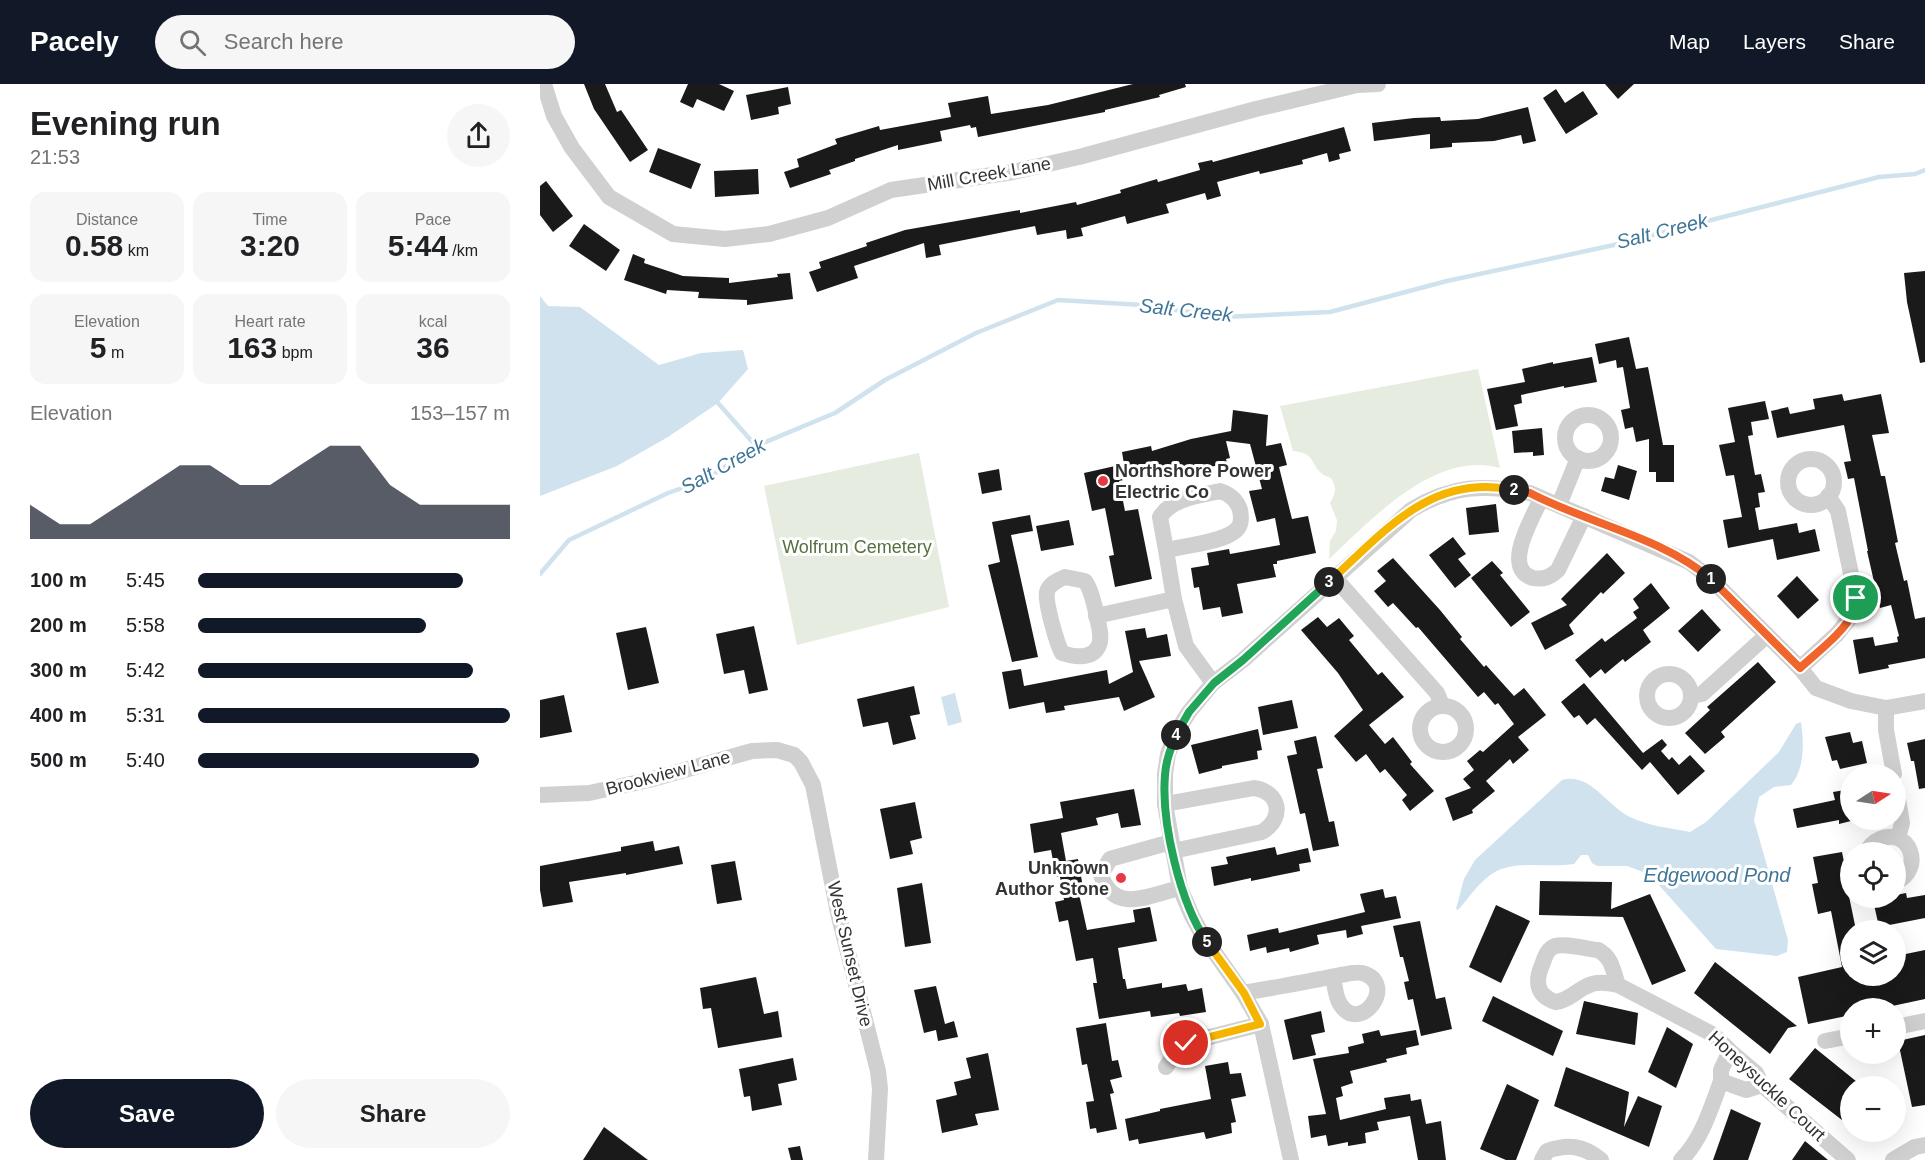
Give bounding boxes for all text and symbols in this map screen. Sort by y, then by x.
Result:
search box [155,15,575,69]
text: Pacely [30,26,119,57]
icon: search [176,26,209,59]
text: Search here [224,29,344,54]
text: Map [1669,30,1710,53]
text: Layers [1743,30,1806,53]
text: Share [1839,30,1895,53]
button: share [447,104,510,167]
text: Evening run [30,105,221,142]
text: 21:53 [30,146,80,168]
street label: Mill Creek Lane [926,153,1052,195]
water label: Salt Creek [1614,209,1711,253]
text: Distance [76,211,138,228]
text: Time [253,211,287,228]
text: Pace [415,211,451,228]
text: 0.58 [65,229,123,262]
text: 3:20 [240,229,300,262]
text: 5:44 [388,229,448,262]
text: km [123,242,149,259]
text: /km [448,242,478,259]
water label: Salt Creek [1138,294,1235,326]
text: Elevation [74,313,140,330]
text: Heart rate [234,313,306,330]
text: kcal [419,313,447,330]
text: 5 [90,331,106,364]
text: 163 [227,331,277,364]
text: 36 [416,331,450,364]
text: m [106,344,124,361]
text: bpm [277,344,313,361]
text: Elevation [30,402,112,424]
text: 153–157 m [410,402,510,424]
water label: Salt Creek [677,433,770,498]
place label: Northshore Power Electric Co [1115,461,1271,502]
marker: Northshore Power Electric Co [1096,474,1110,488]
pin: 2 [1499,475,1529,505]
text: 2 [1510,481,1518,498]
park label: Wolfrum Cemetery [782,537,932,557]
pin: 1 [1696,564,1726,594]
pin: 3 [1314,567,1344,597]
text: 100 m [30,569,87,591]
text: 5:45 [126,569,165,591]
text: 1 [1707,570,1715,587]
pin [1830,572,1881,623]
text: 3 [1325,573,1333,590]
icon: arrive [1839,581,1872,614]
text: 200 m [30,614,87,636]
text: 5:58 [126,614,165,636]
text: 300 m [30,659,87,681]
text: 5:42 [126,659,165,681]
text: 400 m [30,704,87,726]
text: 5:31 [126,704,165,726]
pin: 4 [1161,720,1191,750]
text: 4 [1172,726,1180,743]
street label: Brookview Lane [604,747,732,799]
text: 500 m [30,749,87,771]
text: 5:40 [126,749,165,771]
north arrow [1840,764,1906,830]
map controls [1840,764,1906,1142]
button: locate [1840,842,1906,908]
place label: Unknown Author Stone [995,858,1109,899]
water label: Edgewood Pond [1644,864,1791,886]
marker: Unknown Author Stone [1114,871,1128,885]
street label: West Sunset Drive [824,879,876,1029]
button: layers [1840,920,1906,986]
pin: 5 [1192,927,1222,957]
text: 5 [1203,933,1211,950]
button: + [1840,998,1906,1064]
pin [1160,1017,1211,1068]
icon: check [1169,1026,1202,1059]
street label: Honeysuckle Court [1705,1027,1829,1145]
button: − [1840,1076,1906,1142]
button: Save [30,1079,264,1148]
button: Share [276,1079,510,1148]

